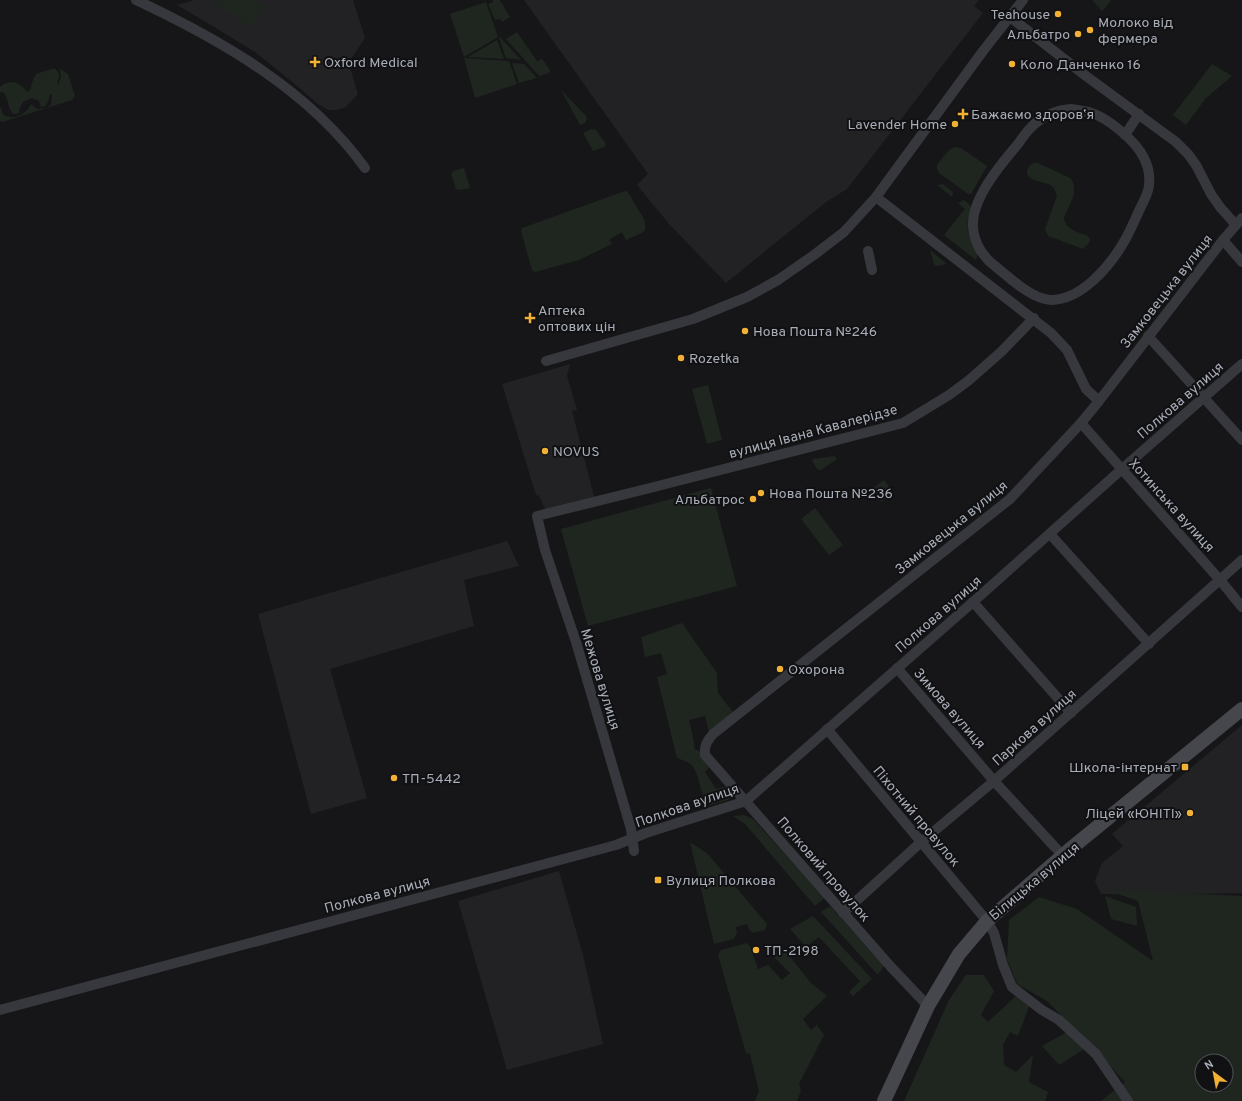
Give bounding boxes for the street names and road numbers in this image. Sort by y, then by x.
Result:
street label: Замковецька вулиця [1117,232,1217,352]
street label: Полкова вулиця [1134,359,1228,443]
street label: вулиця Івана Кавалерідзе [727,402,900,463]
street label: Хотинська вулиця [1124,456,1217,556]
street label: Замковецька вулиця [892,478,1012,579]
street label: Полкова вулиця [892,573,986,657]
street label: Межова вулиця [576,627,623,732]
street label: Зимова вулиця [909,665,989,753]
street label: Паркова вулиця [989,686,1081,770]
street label: Піхотний провулок [869,763,963,871]
street label: Полкова вулиця [633,781,742,832]
street label: Полковий провулок [773,814,873,926]
street label: Білицька вулиця [986,839,1084,925]
street label: Полкова вулиця [323,873,432,918]

